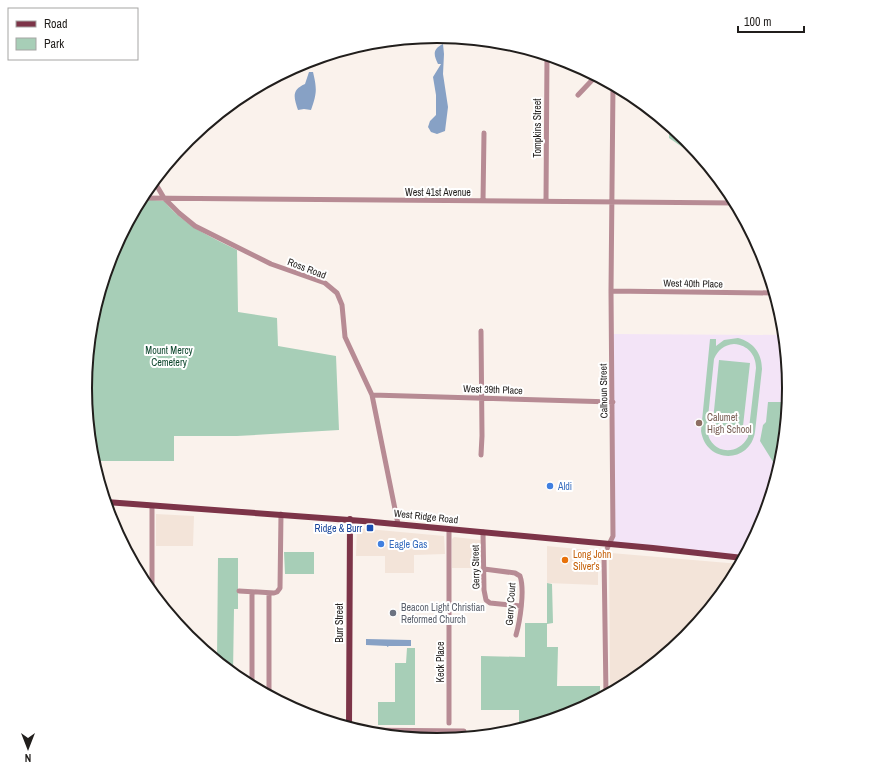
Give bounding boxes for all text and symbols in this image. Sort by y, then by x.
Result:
legend [8,8,138,60]
scale bar [738,8,804,34]
text: 100 m [744,14,771,30]
text: Road [44,16,68,32]
text: Park [44,36,64,52]
street label: Tompkins Street [531,98,544,158]
street label: West 41st Avenue [405,186,471,199]
street label: Ross Road [286,255,328,282]
street label: West 40th Place [663,276,723,291]
park label: Mount Mercy Cemetery [145,344,194,369]
street label: Calhoun Street [597,363,610,418]
street label: West 39th Place [463,382,523,397]
place label: Calumet High School [707,411,752,436]
marker: Calumet High School [694,418,704,428]
place label: Aldi [557,480,572,493]
marker: Aldi [545,481,555,491]
street label: West Ridge Road [393,507,459,526]
place label: Ridge & Burr [315,522,362,535]
marker: Ridge & Burr [365,523,375,533]
place label: Eagle Gas [389,538,427,551]
marker: Eagle Gas [376,539,386,549]
street label: Gerry Street [469,544,482,589]
place label: Long John Silver's [573,548,611,573]
marker: Long John Silver's [560,555,570,565]
street label: Gerry Court [503,582,519,626]
place label: Beacon Light Christian Reformed Church [401,601,485,626]
street label: Burr Street [333,602,346,643]
marker: Beacon Light Christian Reformed Church [388,608,398,618]
street label: Keck Place [434,641,447,683]
north arrow [8,728,48,768]
text: N [25,751,31,765]

